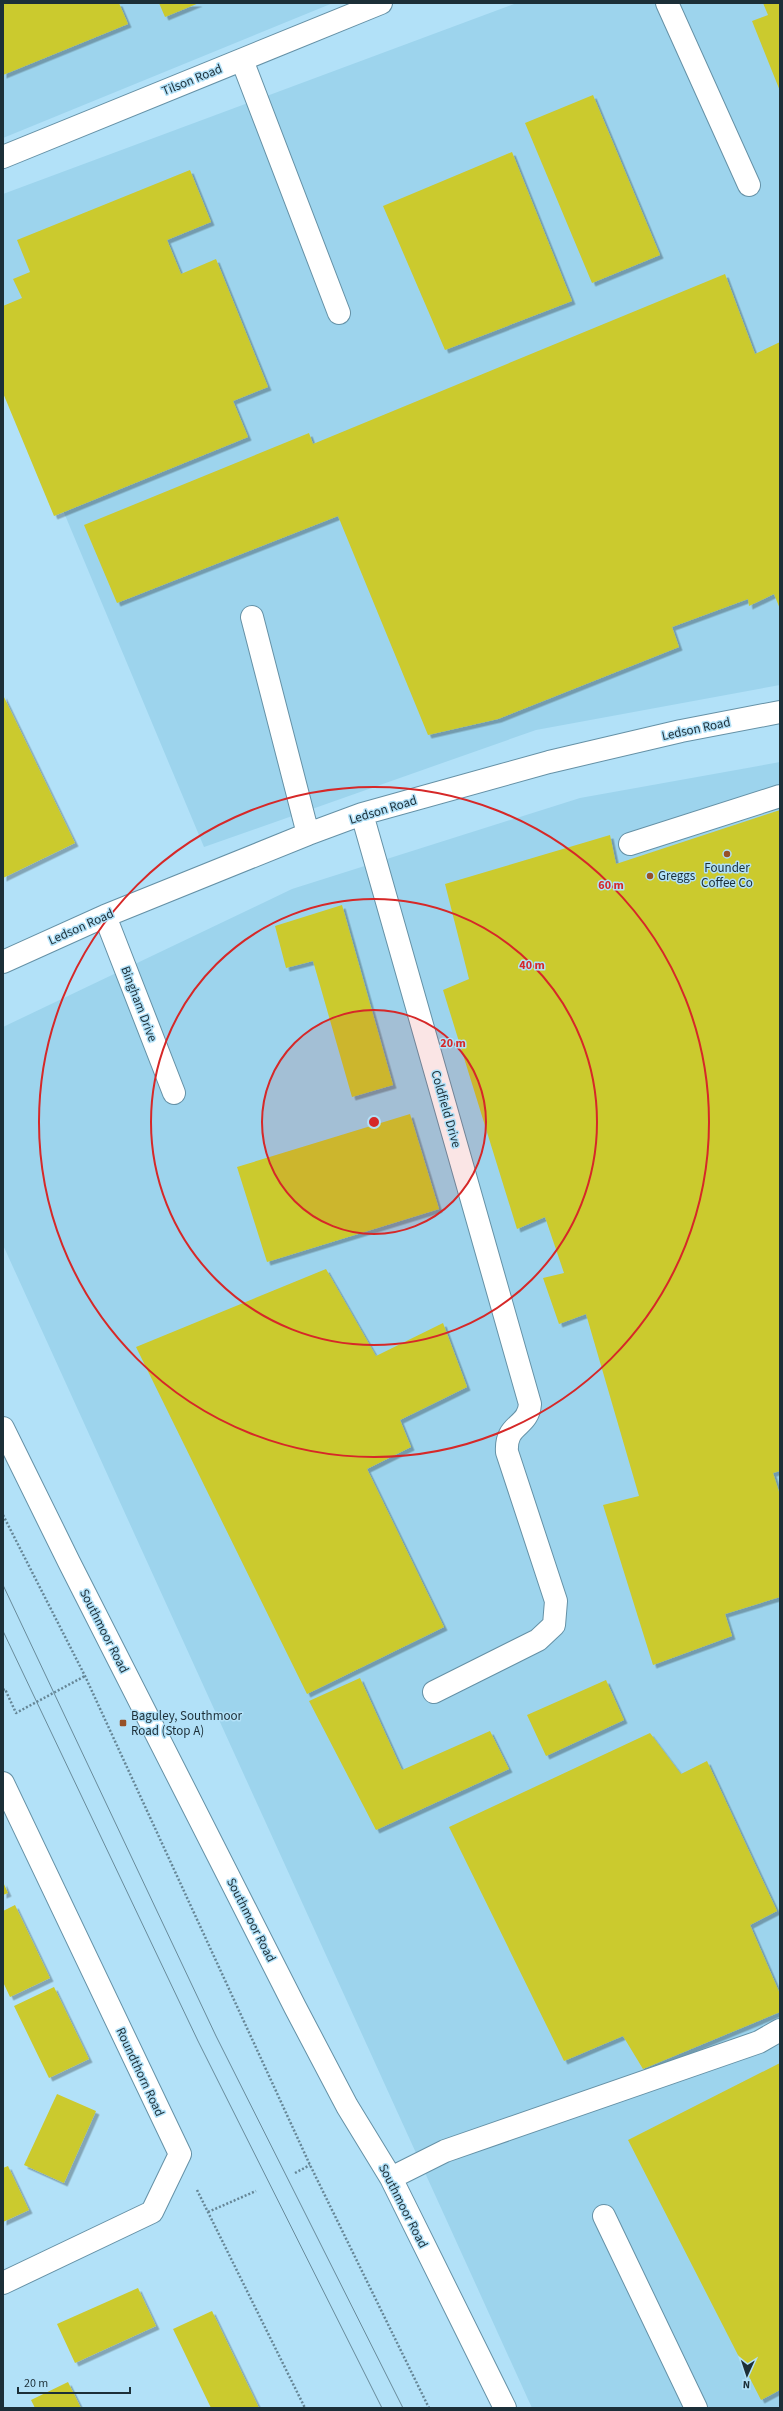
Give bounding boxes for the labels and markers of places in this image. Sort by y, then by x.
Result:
marker: Founder Coffee Co [722,849,732,859]
place label: Founder Coffee Co [701,859,753,892]
place label: Greggs [658,867,696,885]
marker: Greggs [645,871,655,881]
centre of rings [367,1115,381,1129]
place label: Baguley, Southmoor Road (Stop A) [131,1707,243,1740]
marker: Baguley, Southmoor Road (Stop A) [118,1718,128,1728]

